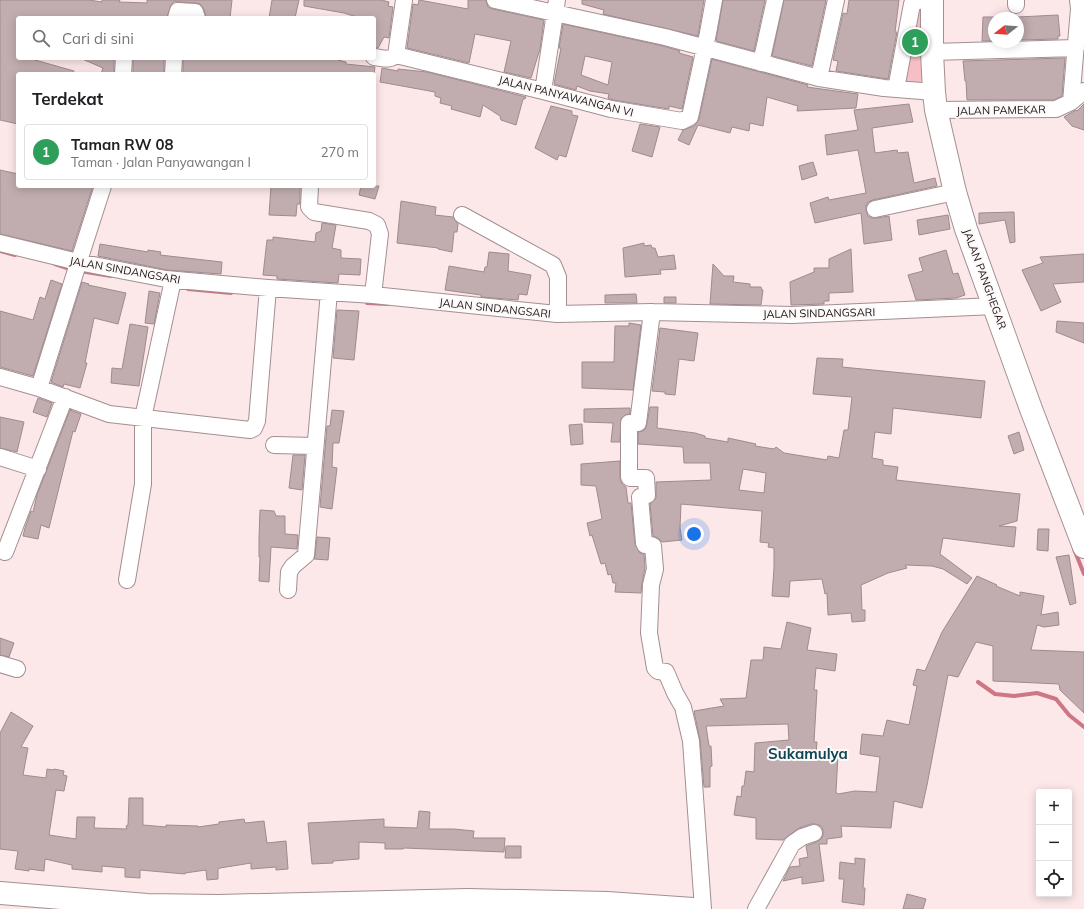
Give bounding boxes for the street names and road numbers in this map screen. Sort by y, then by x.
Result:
street label: JALAN PANYAWANGAN VI [497,72,635,120]
street label: JALAN PAMEKAR [956,102,1046,118]
street label: JALAN PANGHEGAR [960,227,1010,332]
street label: JALAN SINDANGSARI [68,253,182,287]
street label: JALAN SINDANGSARI [438,295,552,321]
street label: JALAN SINDANGSARI [763,305,875,321]

